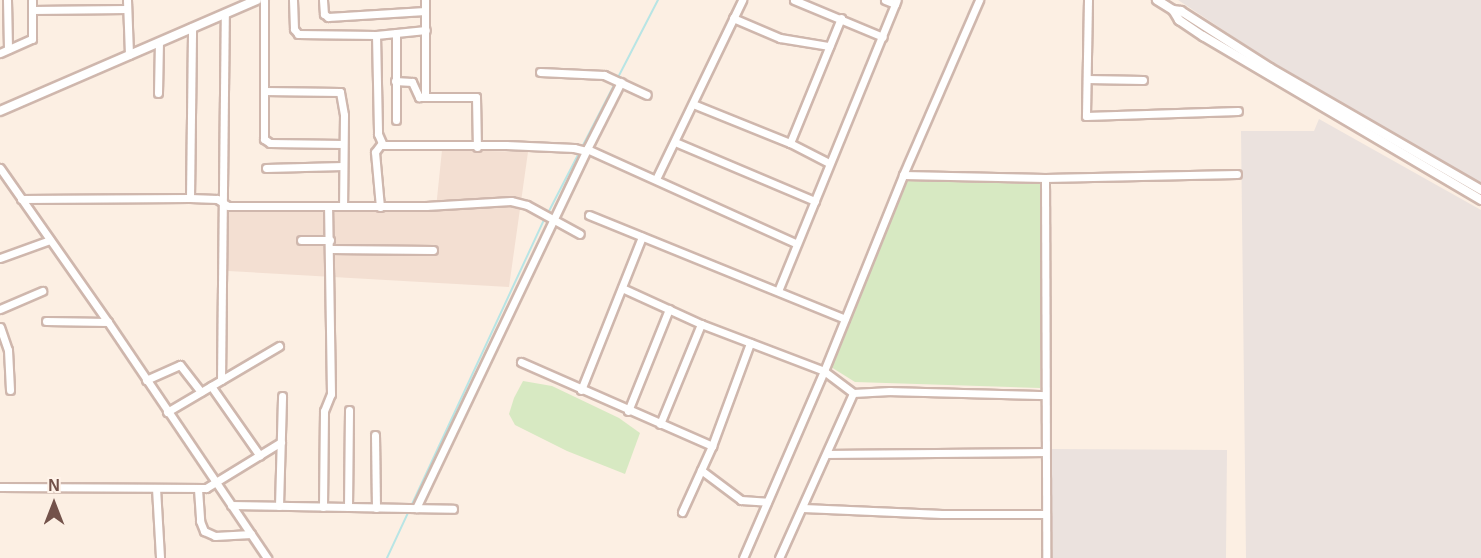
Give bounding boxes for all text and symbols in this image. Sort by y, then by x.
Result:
north arrow [24,474,84,534]
text: N [48,477,60,494]

